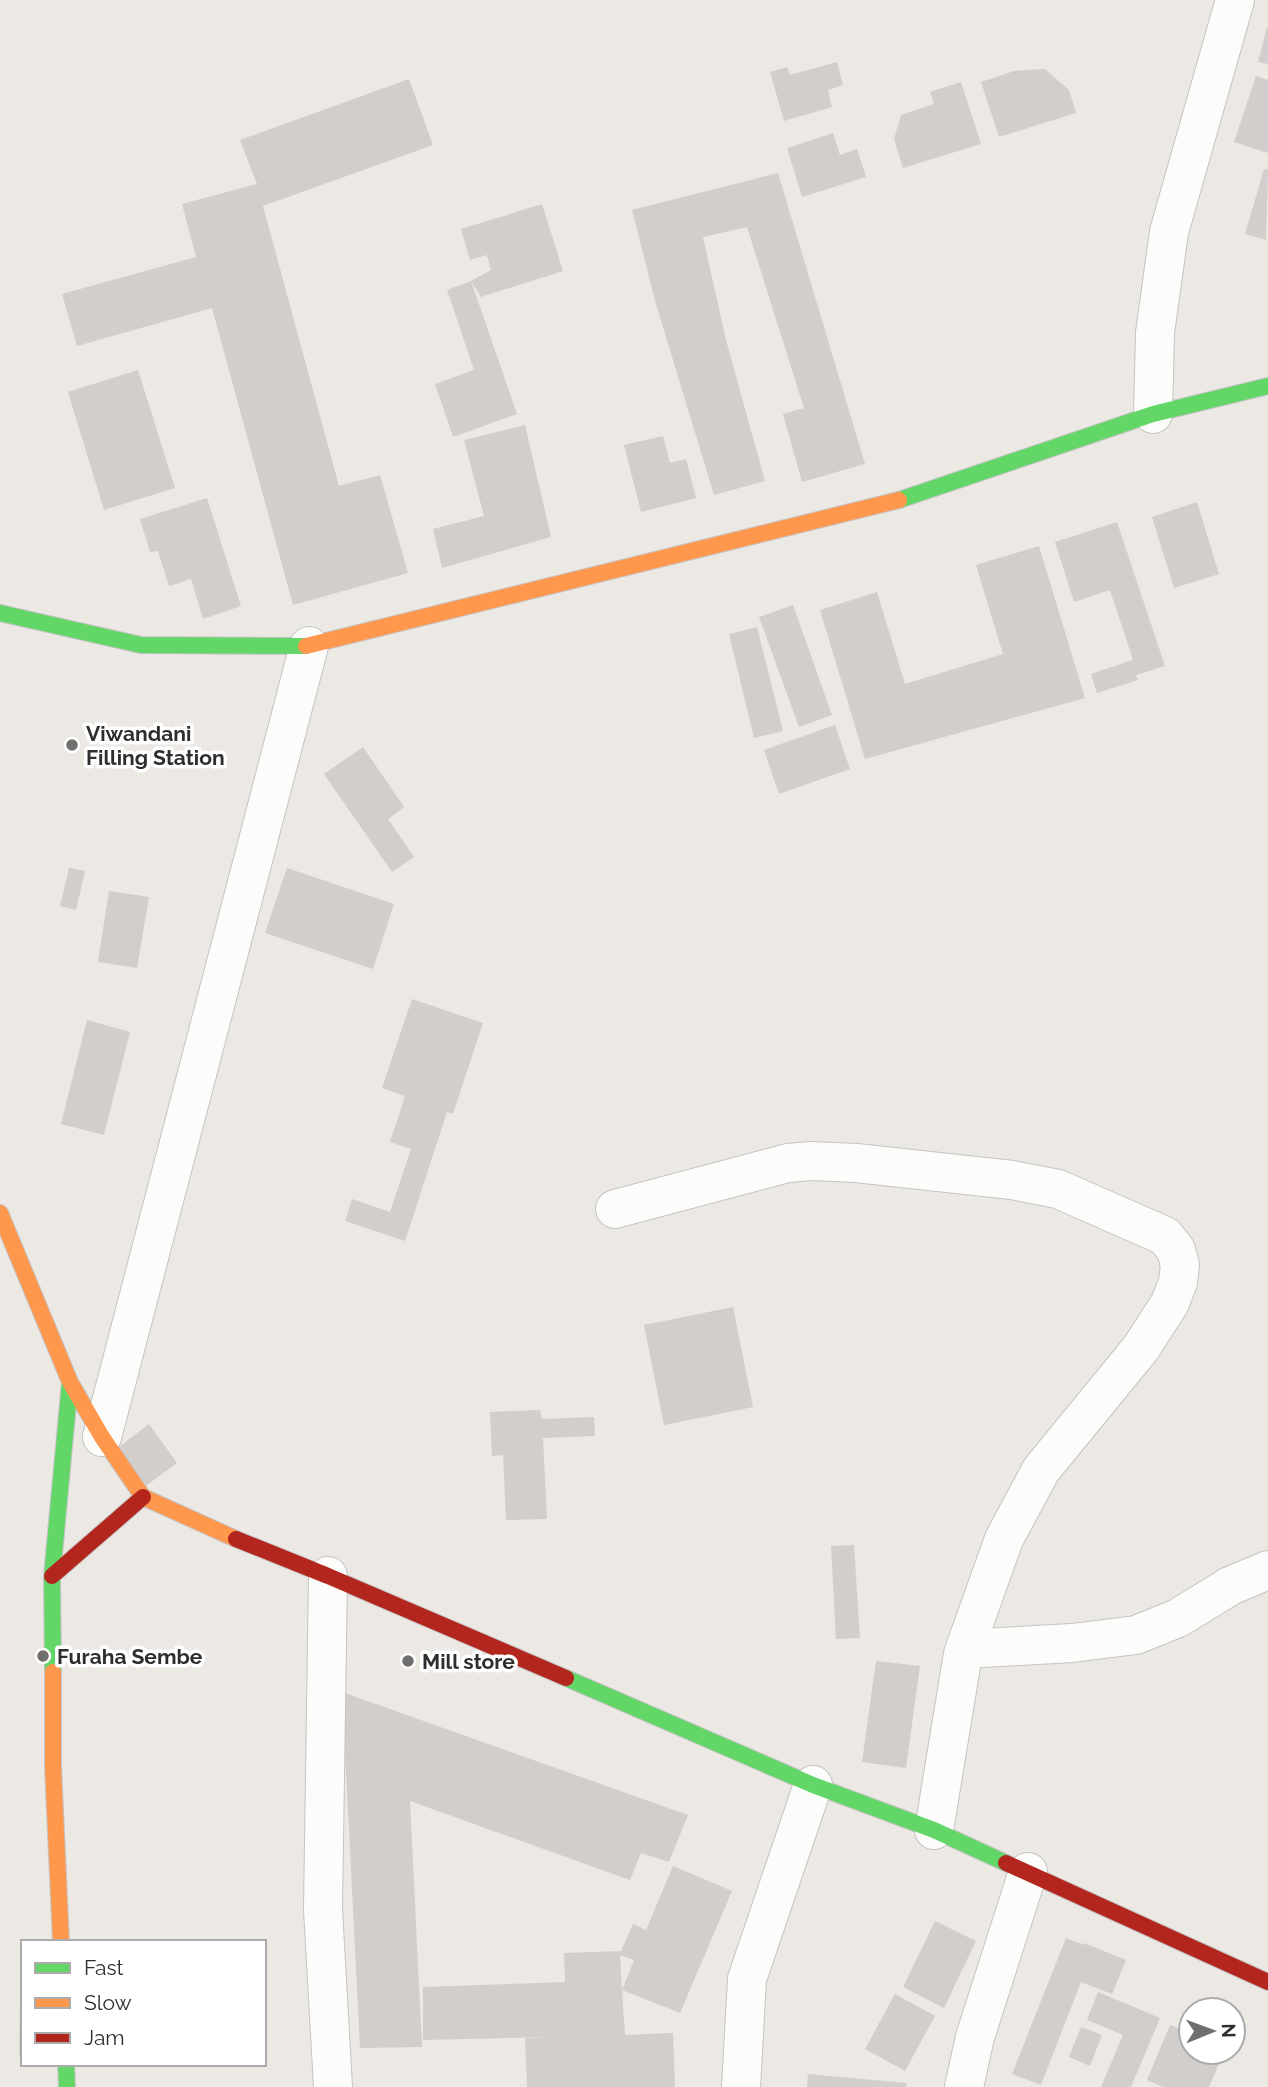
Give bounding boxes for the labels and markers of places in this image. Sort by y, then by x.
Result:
place label: Viwandani Filling Station [86,721,225,770]
marker: Viwandani Filling Station [64,737,80,753]
place label: Furaha Sembe [57,1644,203,1669]
marker: Furaha Sembe [35,1648,51,1664]
place label: Mill store [422,1649,515,1674]
marker: Mill store [400,1653,416,1669]

